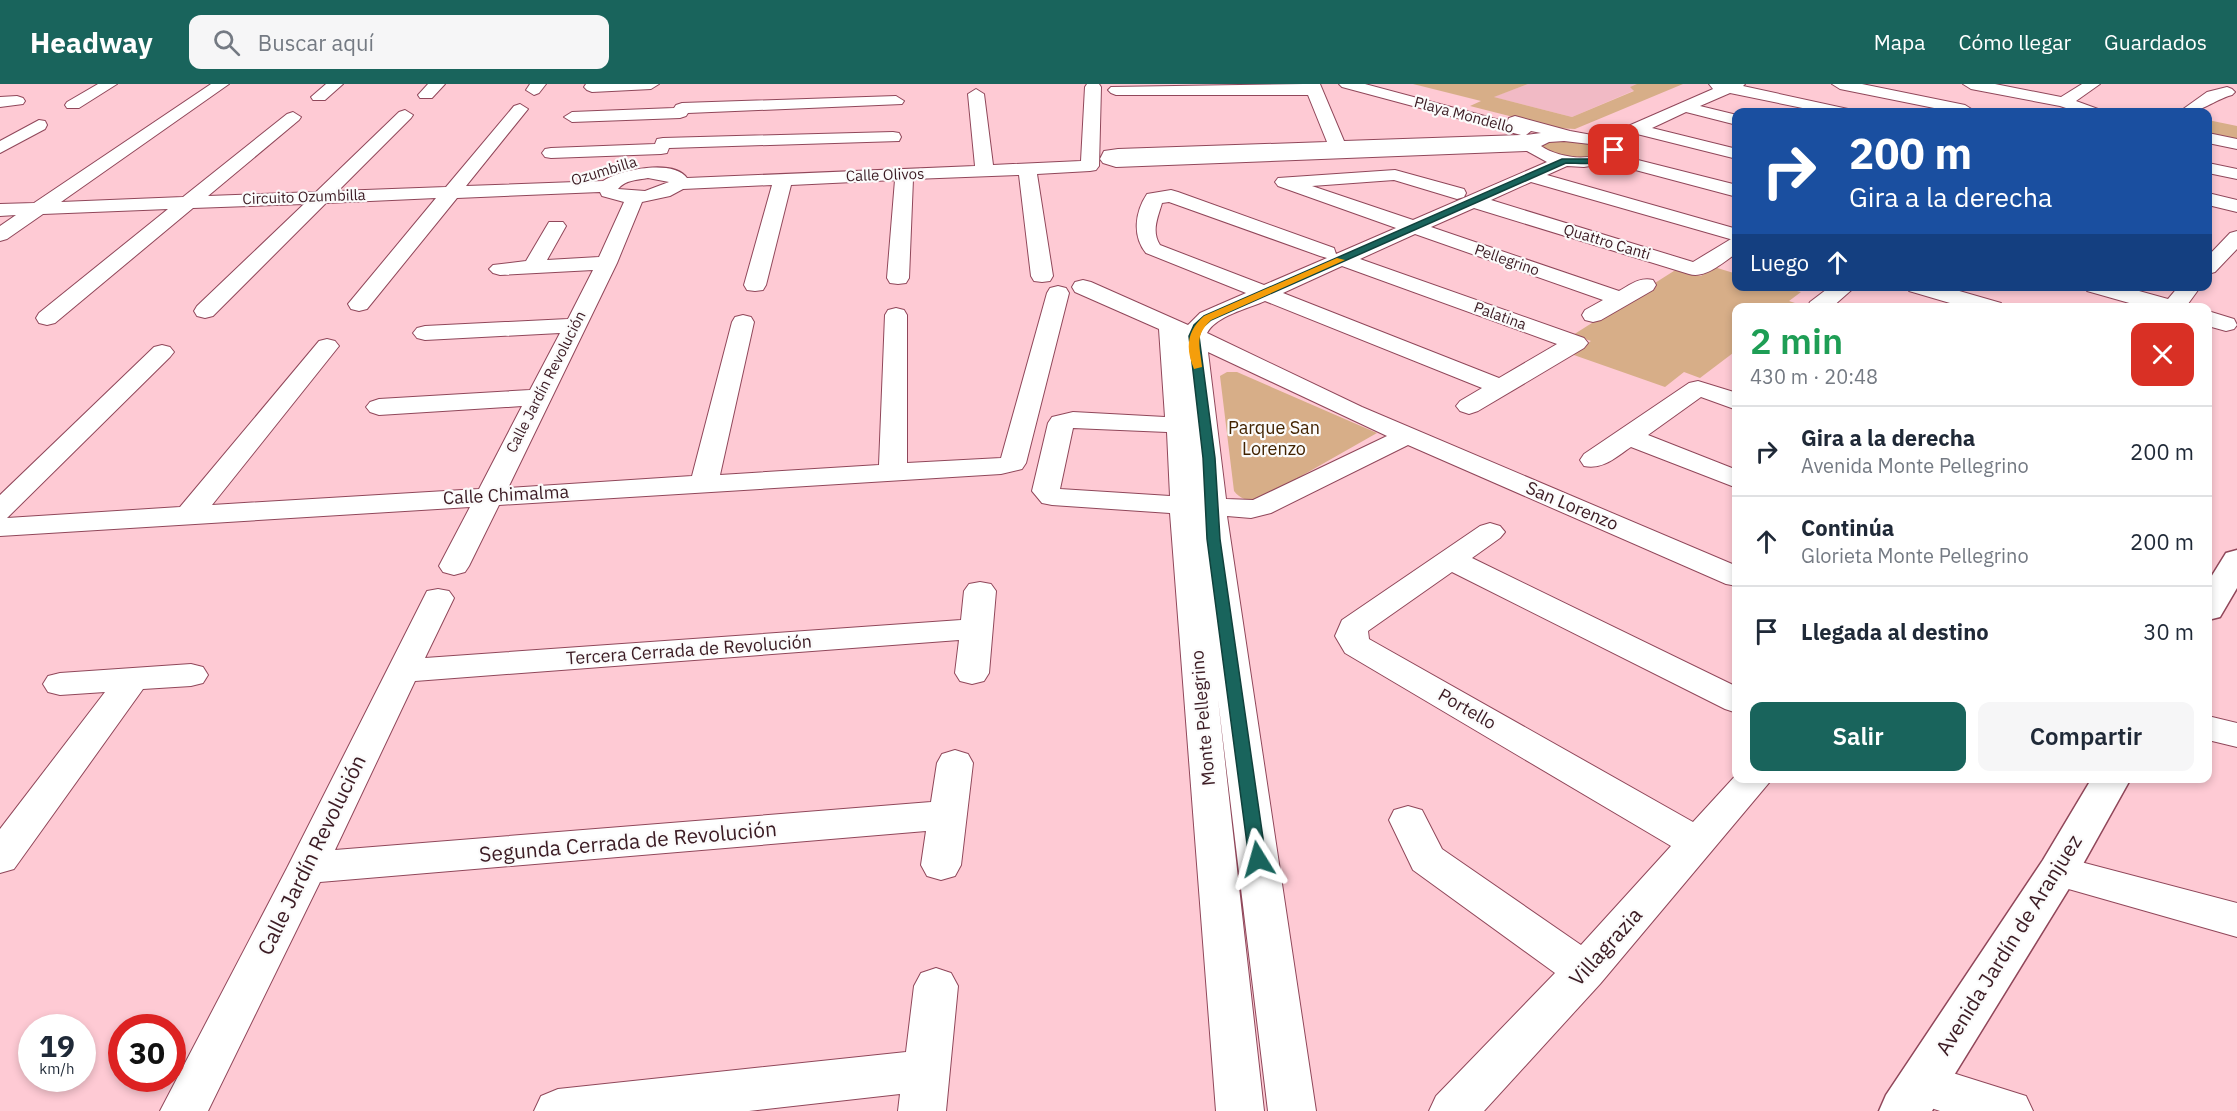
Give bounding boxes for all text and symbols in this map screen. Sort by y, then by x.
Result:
search box [189,15,609,69]
text: Headway [30,24,153,61]
icon: search [210,26,243,59]
text: Buscar aquí [258,28,374,57]
text: Mapa [1874,28,1925,56]
text: Cómo llegar [1958,28,2071,56]
text: Guardados [2104,28,2207,56]
street label: Playa Mondello [1412,92,1516,137]
pin [1588,124,1639,175]
text: 200 m [1849,126,1972,181]
icon: right [1750,132,1828,210]
icon: arrive [1597,133,1630,166]
street label: Ozumbilla [569,152,639,190]
street label: Calle Olivos [845,164,925,185]
text: Gira a la derecha [1849,179,2052,214]
street label: Circuito Ozumbilla [242,185,366,208]
street label: Quattro Canti [1561,219,1653,264]
street label: Pellegrino [1472,240,1542,279]
icon: ahead [1821,246,1854,279]
text: Luego [1750,248,1809,277]
street label: Palatina [1471,297,1529,334]
street label: Calle Jardín Revolución [502,308,590,456]
text: 2 min [1750,317,1843,364]
button: close [2131,323,2194,386]
text: 430 m · 20:48 [1750,363,1878,390]
park label: Parque San Lorenzo [1228,416,1320,460]
text: Gira a la derecha [1801,423,1975,452]
icon: right [1750,435,1783,468]
text: 200 m [2130,437,2194,466]
text: Avenida Monte Pellegrino [1801,452,2029,479]
street label: San Lorenzo [1522,476,1622,535]
street label: Calle Chimalma [442,480,570,509]
text: Continúa [1801,513,1894,542]
icon: ahead [1750,525,1783,558]
text: 200 m [2130,527,2194,556]
text: Glorieta Monte Pellegrino [1801,542,2029,569]
icon: arrive [1750,615,1783,648]
text: Llegada al destino [1801,617,1989,646]
text: 30 m [2143,617,2194,646]
street label: Tercera Cerrada de Revolución [565,629,813,670]
street label: Monte Pellegrino [1185,649,1220,787]
street label: Portello [1434,683,1500,734]
button: Salir [1750,702,1966,771]
button: Compartir [1978,702,2194,771]
street label: Calle Jardín Revolución [250,750,372,959]
street label: Segunda Cerrada de Revolución [478,814,778,868]
position arrow [1226,827,1290,891]
street label: Avenida Jardín de Aranjuez [1929,829,2088,1060]
street label: Villagrazia [1562,901,1648,992]
speed limit sign: 30 [108,1014,186,1092]
text: 19 [39,1026,75,1065]
text: km/h [39,1059,75,1078]

